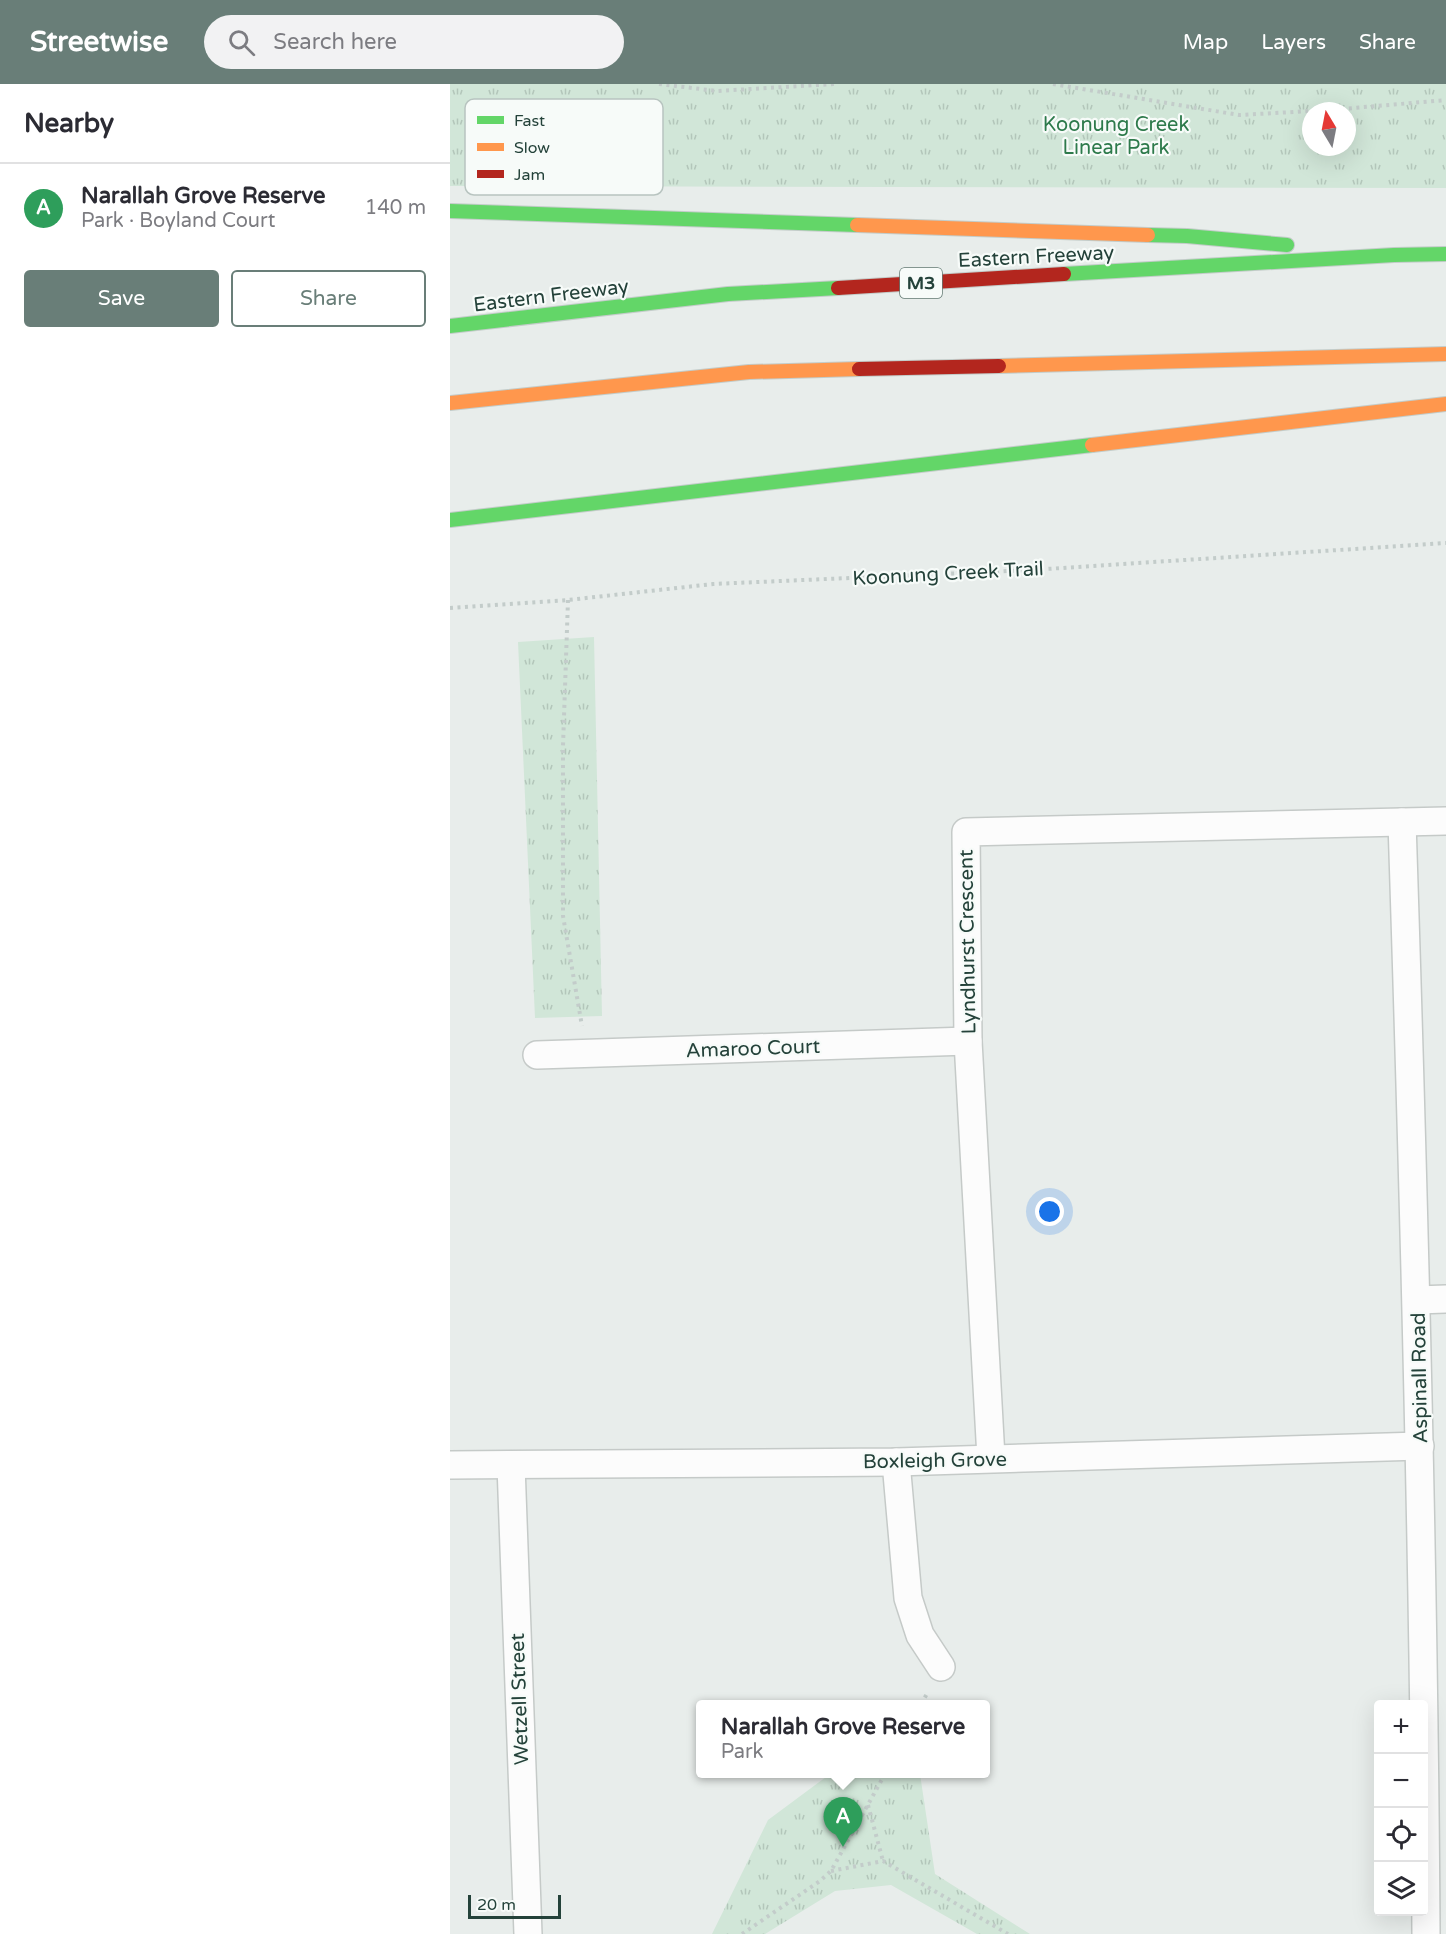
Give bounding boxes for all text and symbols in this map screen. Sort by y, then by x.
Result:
search box [204,15,624,69]
text: Streetwise [30,25,168,59]
icon: search [225,26,258,59]
text: Search here [273,29,397,55]
text: Map [1183,30,1228,55]
text: Layers [1261,30,1326,55]
text: Share [1359,30,1416,55]
legend [465,99,663,195]
north arrow [1302,102,1356,156]
text: Nearby [24,108,114,139]
text: Fast [514,111,545,131]
park label: Koonung Creek Linear Park [1043,113,1189,160]
text: Slow [514,138,550,158]
text: Jam [514,165,545,185]
text: Narallah Grove Reserve [81,183,325,209]
text: A [36,196,51,220]
text: 140 m [365,196,426,220]
text: Park · Boyland Court [81,209,275,233]
street label: Eastern Freeway [957,241,1115,273]
road number: M3 [900,268,942,298]
button: Save [24,270,219,327]
button: Share [231,270,426,327]
street label: Eastern Freeway [472,275,630,317]
street label: Koonung Creek Trail [852,557,1044,591]
street label: Lyndhurst Crescent [954,849,982,1035]
street label: Amaroo Court [685,1035,821,1063]
your location [1035,1197,1064,1226]
street label: Aspinall Road [1407,1312,1433,1444]
street label: Boxleigh Grove [863,1448,1007,1474]
street label: Wetzell Street [506,1632,534,1765]
popup [696,1700,990,1778]
map controls [1374,1700,1428,1916]
button: + [1374,1700,1428,1754]
text: Narallah Grove Reserve [721,1714,965,1740]
text: Park [721,1740,764,1764]
button: − [1374,1754,1428,1808]
pin: A [824,1798,862,1847]
button: locate [1374,1808,1428,1862]
button: layers [1374,1862,1428,1916]
scale bar [468,1892,561,1920]
text: 20 m [477,1895,516,1915]

